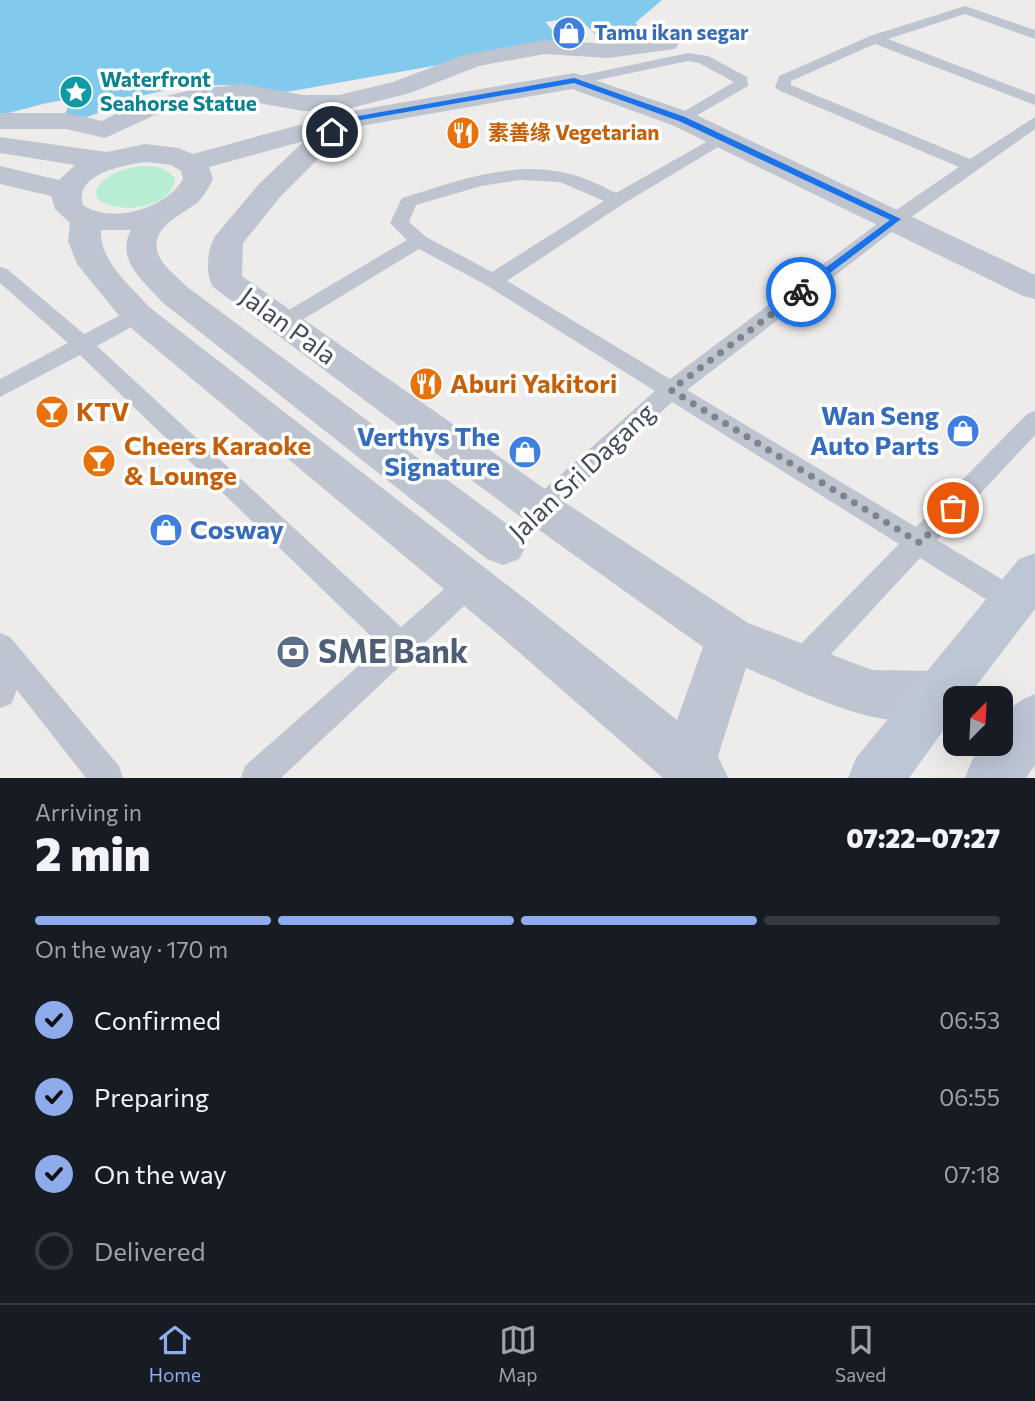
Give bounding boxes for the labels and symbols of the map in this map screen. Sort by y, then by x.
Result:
shop icon: Tamu ikan segar [550,14,588,52]
place label: Tamu ikan segar [594,19,749,44]
place label: Waterfront Seahorse Statue [100,66,257,115]
place icon: Waterfront Seahorse Statue [57,73,95,111]
pin [302,102,362,162]
restaurant icon: 素善缘 Vegetarian [444,114,482,152]
place label: 素善缘 Vegetarian [488,119,659,144]
courier [766,257,836,327]
street label: Jalan Pala [235,280,343,370]
restaurant icon: Aburi Yakitori [407,365,445,403]
place label: Aburi Yakitori [450,367,617,398]
bar icon: KTV [33,393,71,431]
place label: KTV [76,395,129,426]
street label: Jalan Sri Dagang [502,396,660,546]
place label: Wan Seng Auto Parts [810,399,939,460]
shop icon: Wan Seng Auto Parts [944,412,982,450]
place label: Verthys The Signature [357,420,500,481]
place label: Cheers Karaoke & Lounge [124,429,311,490]
shop icon: Verthys The Signature [506,433,544,471]
bar icon: Cheers Karaoke & Lounge [80,442,118,480]
pin [923,478,983,538]
shop icon: Cosway [147,511,185,549]
place label: Cosway [190,513,284,544]
place label: SME Bank [318,630,469,670]
bank icon: SME Bank [274,633,312,671]
north arrow [943,686,1013,756]

